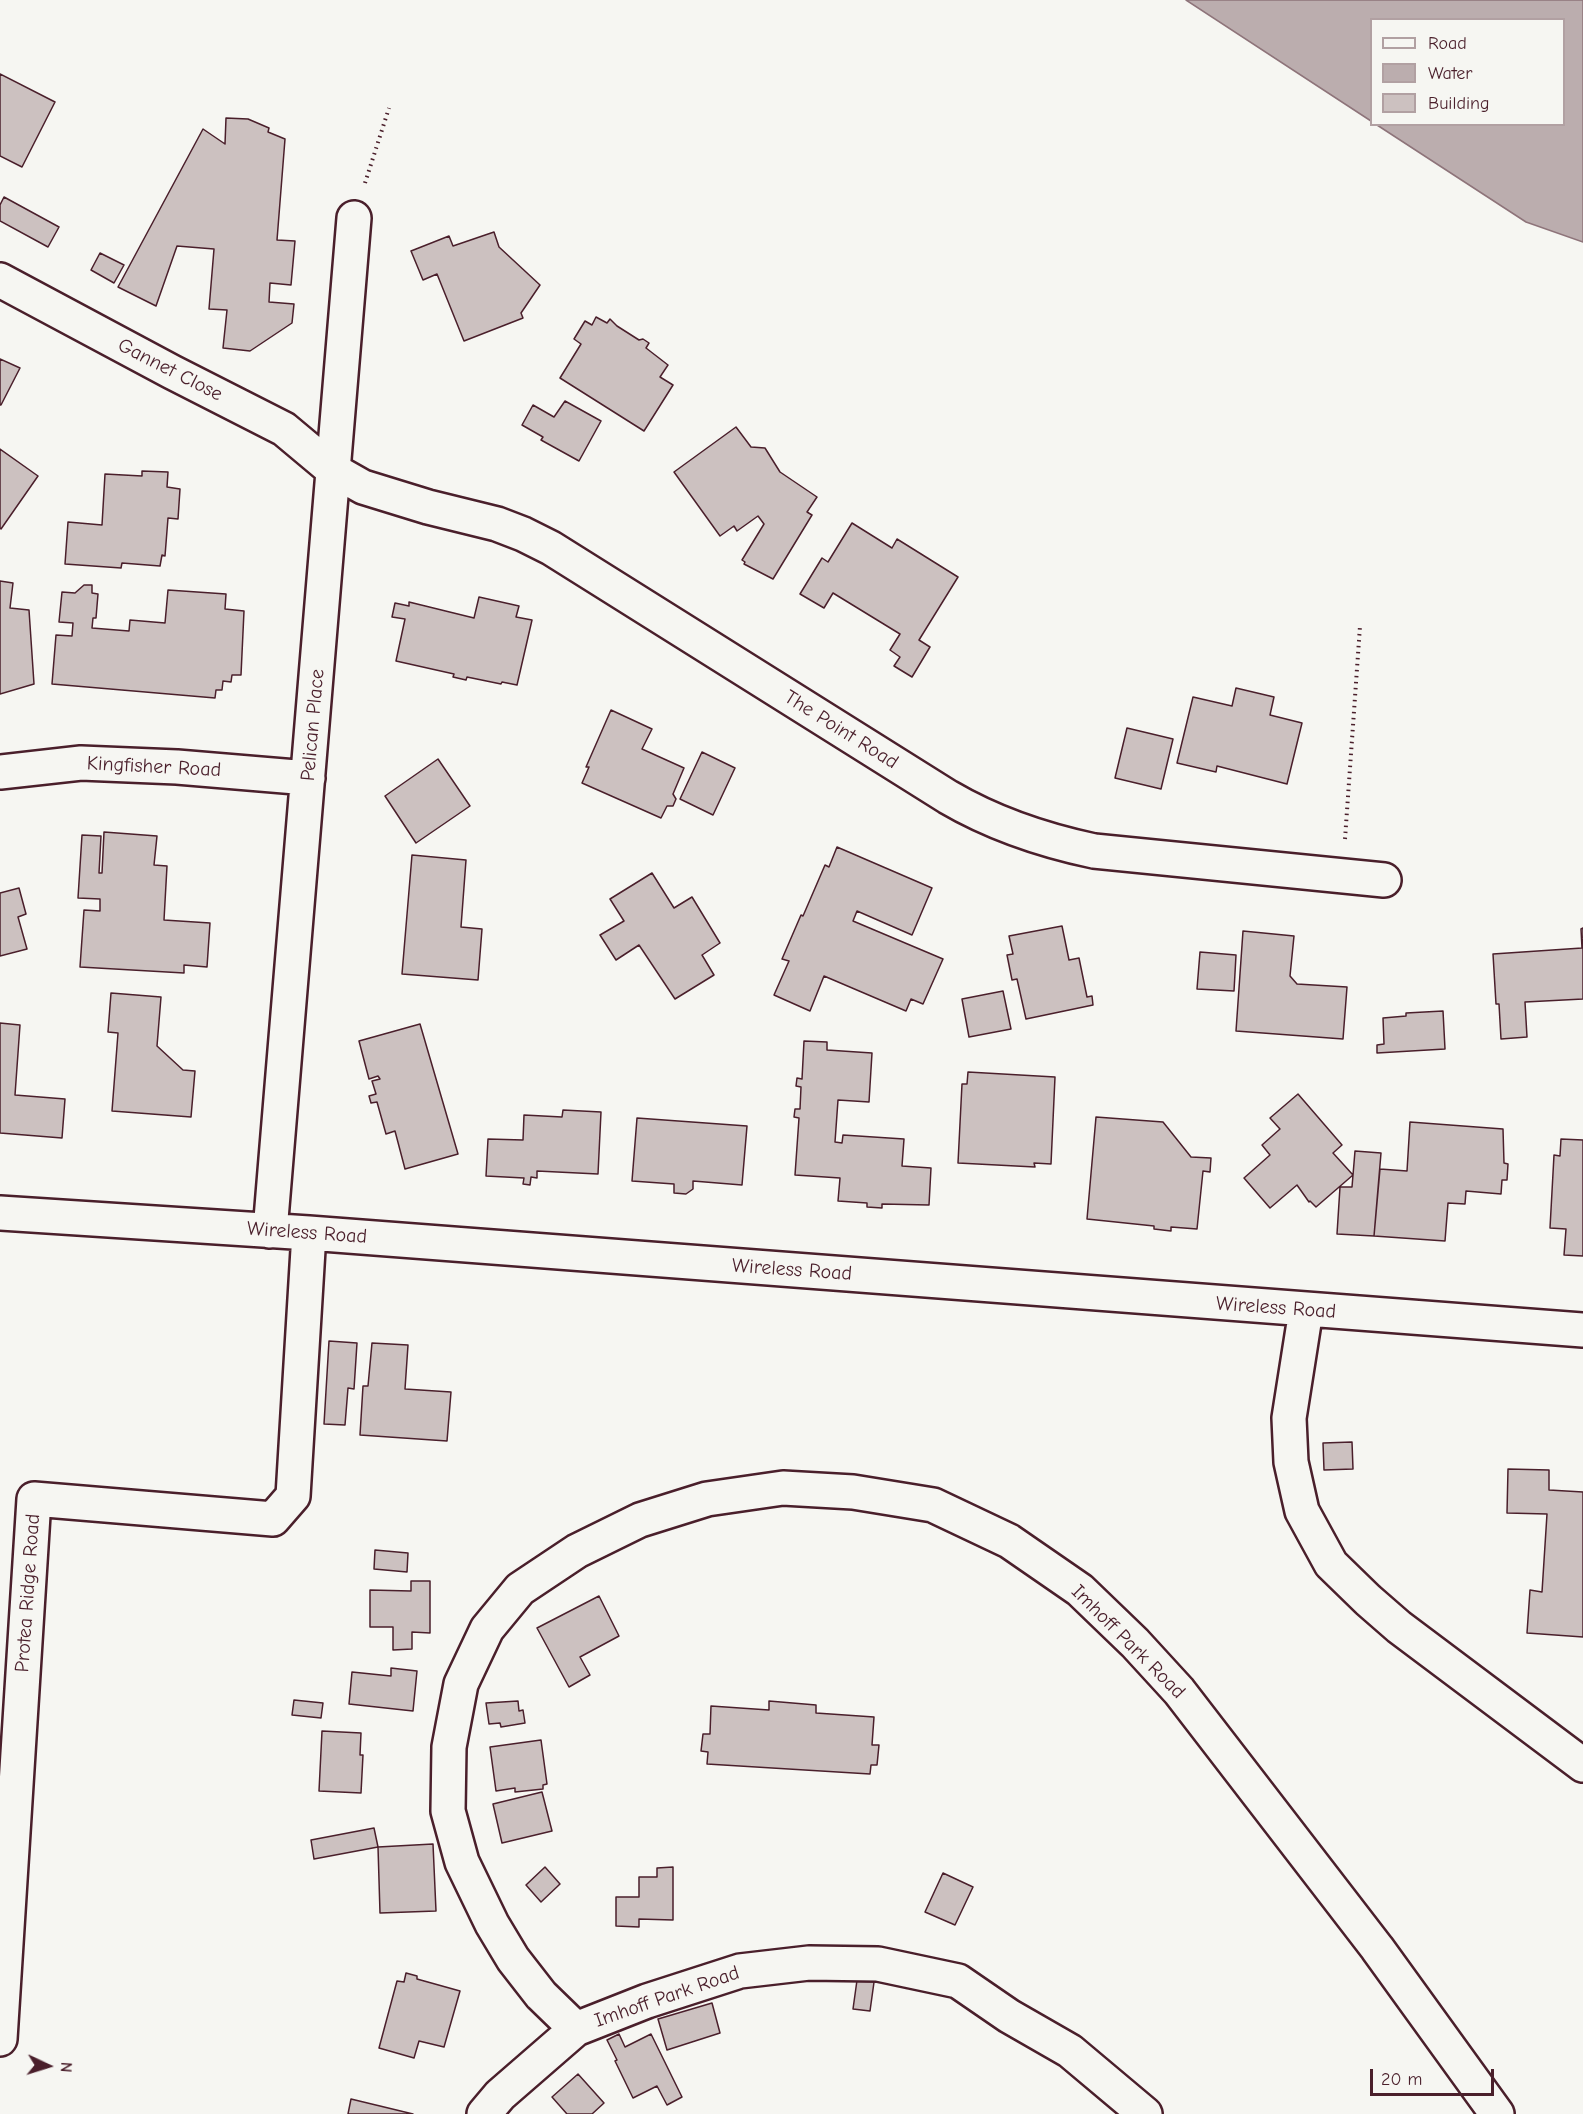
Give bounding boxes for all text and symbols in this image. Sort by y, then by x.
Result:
legend [1370,18,1565,126]
text: Road [1428,33,1467,54]
text: Water [1428,63,1472,84]
text: Building [1428,93,1490,114]
street label: Gannet Close [114,333,226,407]
street label: Pelican Place [296,668,330,782]
street label: The Point Road [780,685,902,775]
street label: Kingfisher Road [86,751,222,783]
street label: Wireless Road [246,1217,368,1249]
street label: Wireless Road [731,1254,853,1286]
street label: Wireless Road [1215,1292,1337,1324]
street label: Protea Ridge Road [10,1513,46,1673]
street label: Imhoff Park Road [1066,1580,1190,1704]
street label: Imhoff Park Road [591,1961,743,2033]
north arrow [18,2036,78,2096]
scale bar [1373,2057,1498,2095]
text: N [57,2061,75,2073]
text: 20 m [1381,2069,1422,2090]

